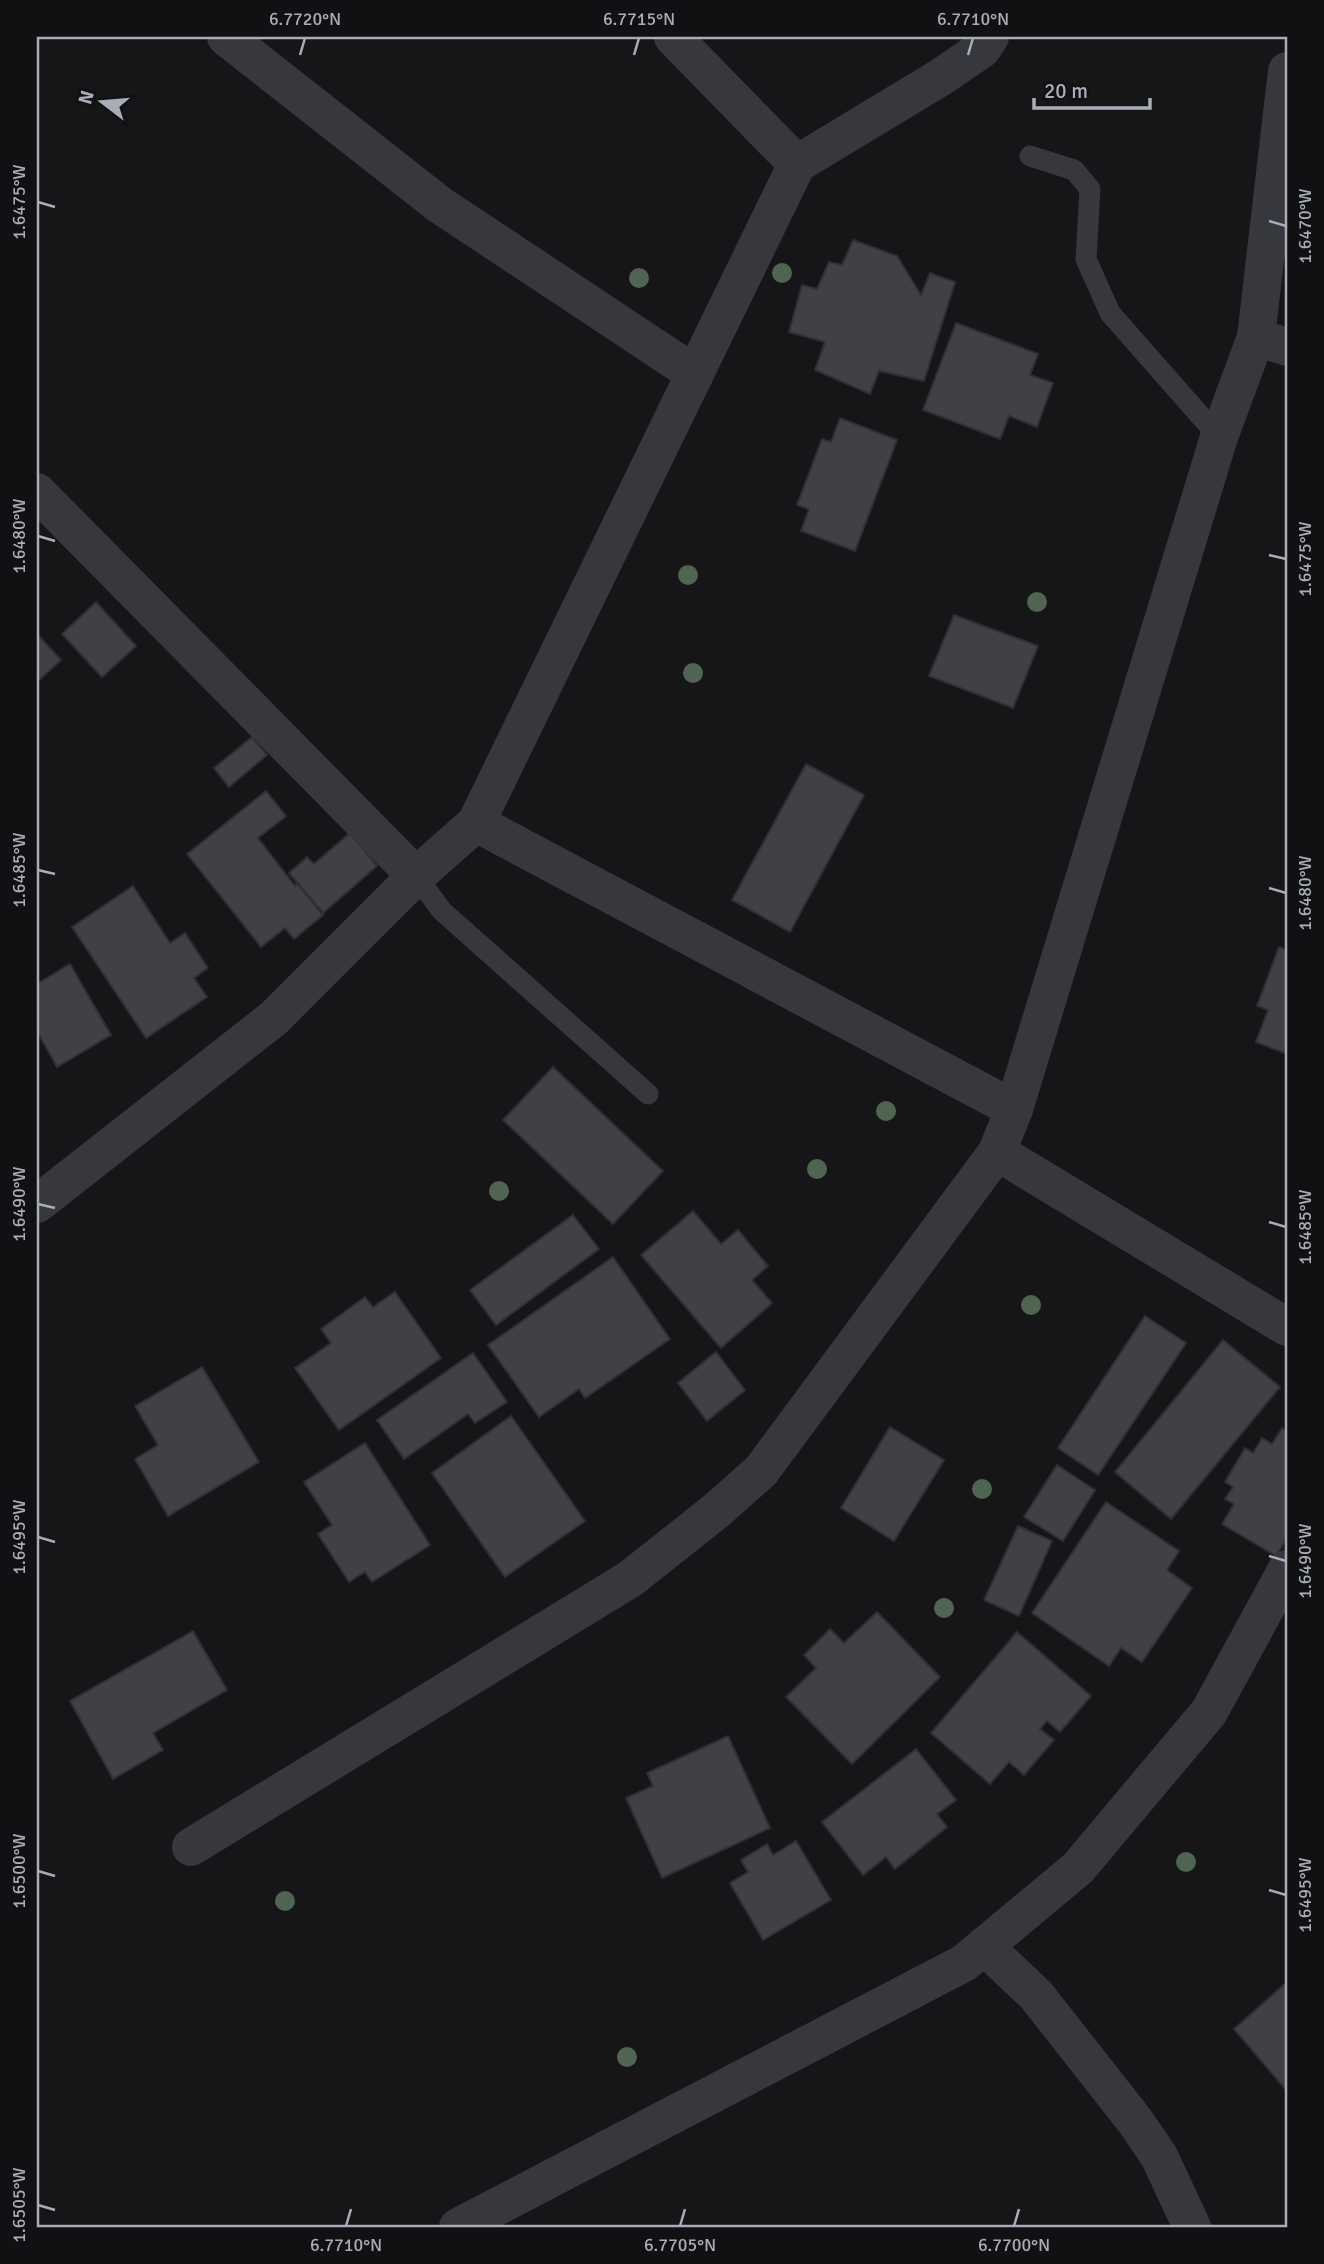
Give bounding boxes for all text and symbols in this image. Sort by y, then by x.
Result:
text: 6.7720°N [269,8,341,30]
text: 6.7715°N [603,8,675,30]
text: 6.7710°N [937,8,1009,30]
north arrow [66,66,136,136]
scale bar [1034,66,1149,110]
text: 20 m [1044,78,1088,104]
text: N [73,88,100,107]
text: 1.6475°W [8,164,30,240]
text: 1.6470°W [1294,188,1316,264]
text: 1.6480°W [8,498,30,574]
text: 1.6475°W [1294,521,1316,597]
text: 1.6485°W [8,832,30,908]
text: 1.6480°W [1294,855,1316,931]
text: 1.6490°W [8,1166,30,1242]
text: 1.6485°W [1294,1189,1316,1265]
text: 1.6495°W [8,1499,30,1575]
text: 1.6490°W [1294,1523,1316,1599]
text: 1.6500°W [8,1833,30,1909]
text: 1.6495°W [1294,1857,1316,1933]
text: 1.6505°W [8,2167,30,2243]
text: 6.7710°N [310,2234,382,2256]
text: 6.7705°N [644,2234,716,2256]
text: 6.7700°N [978,2234,1050,2256]

